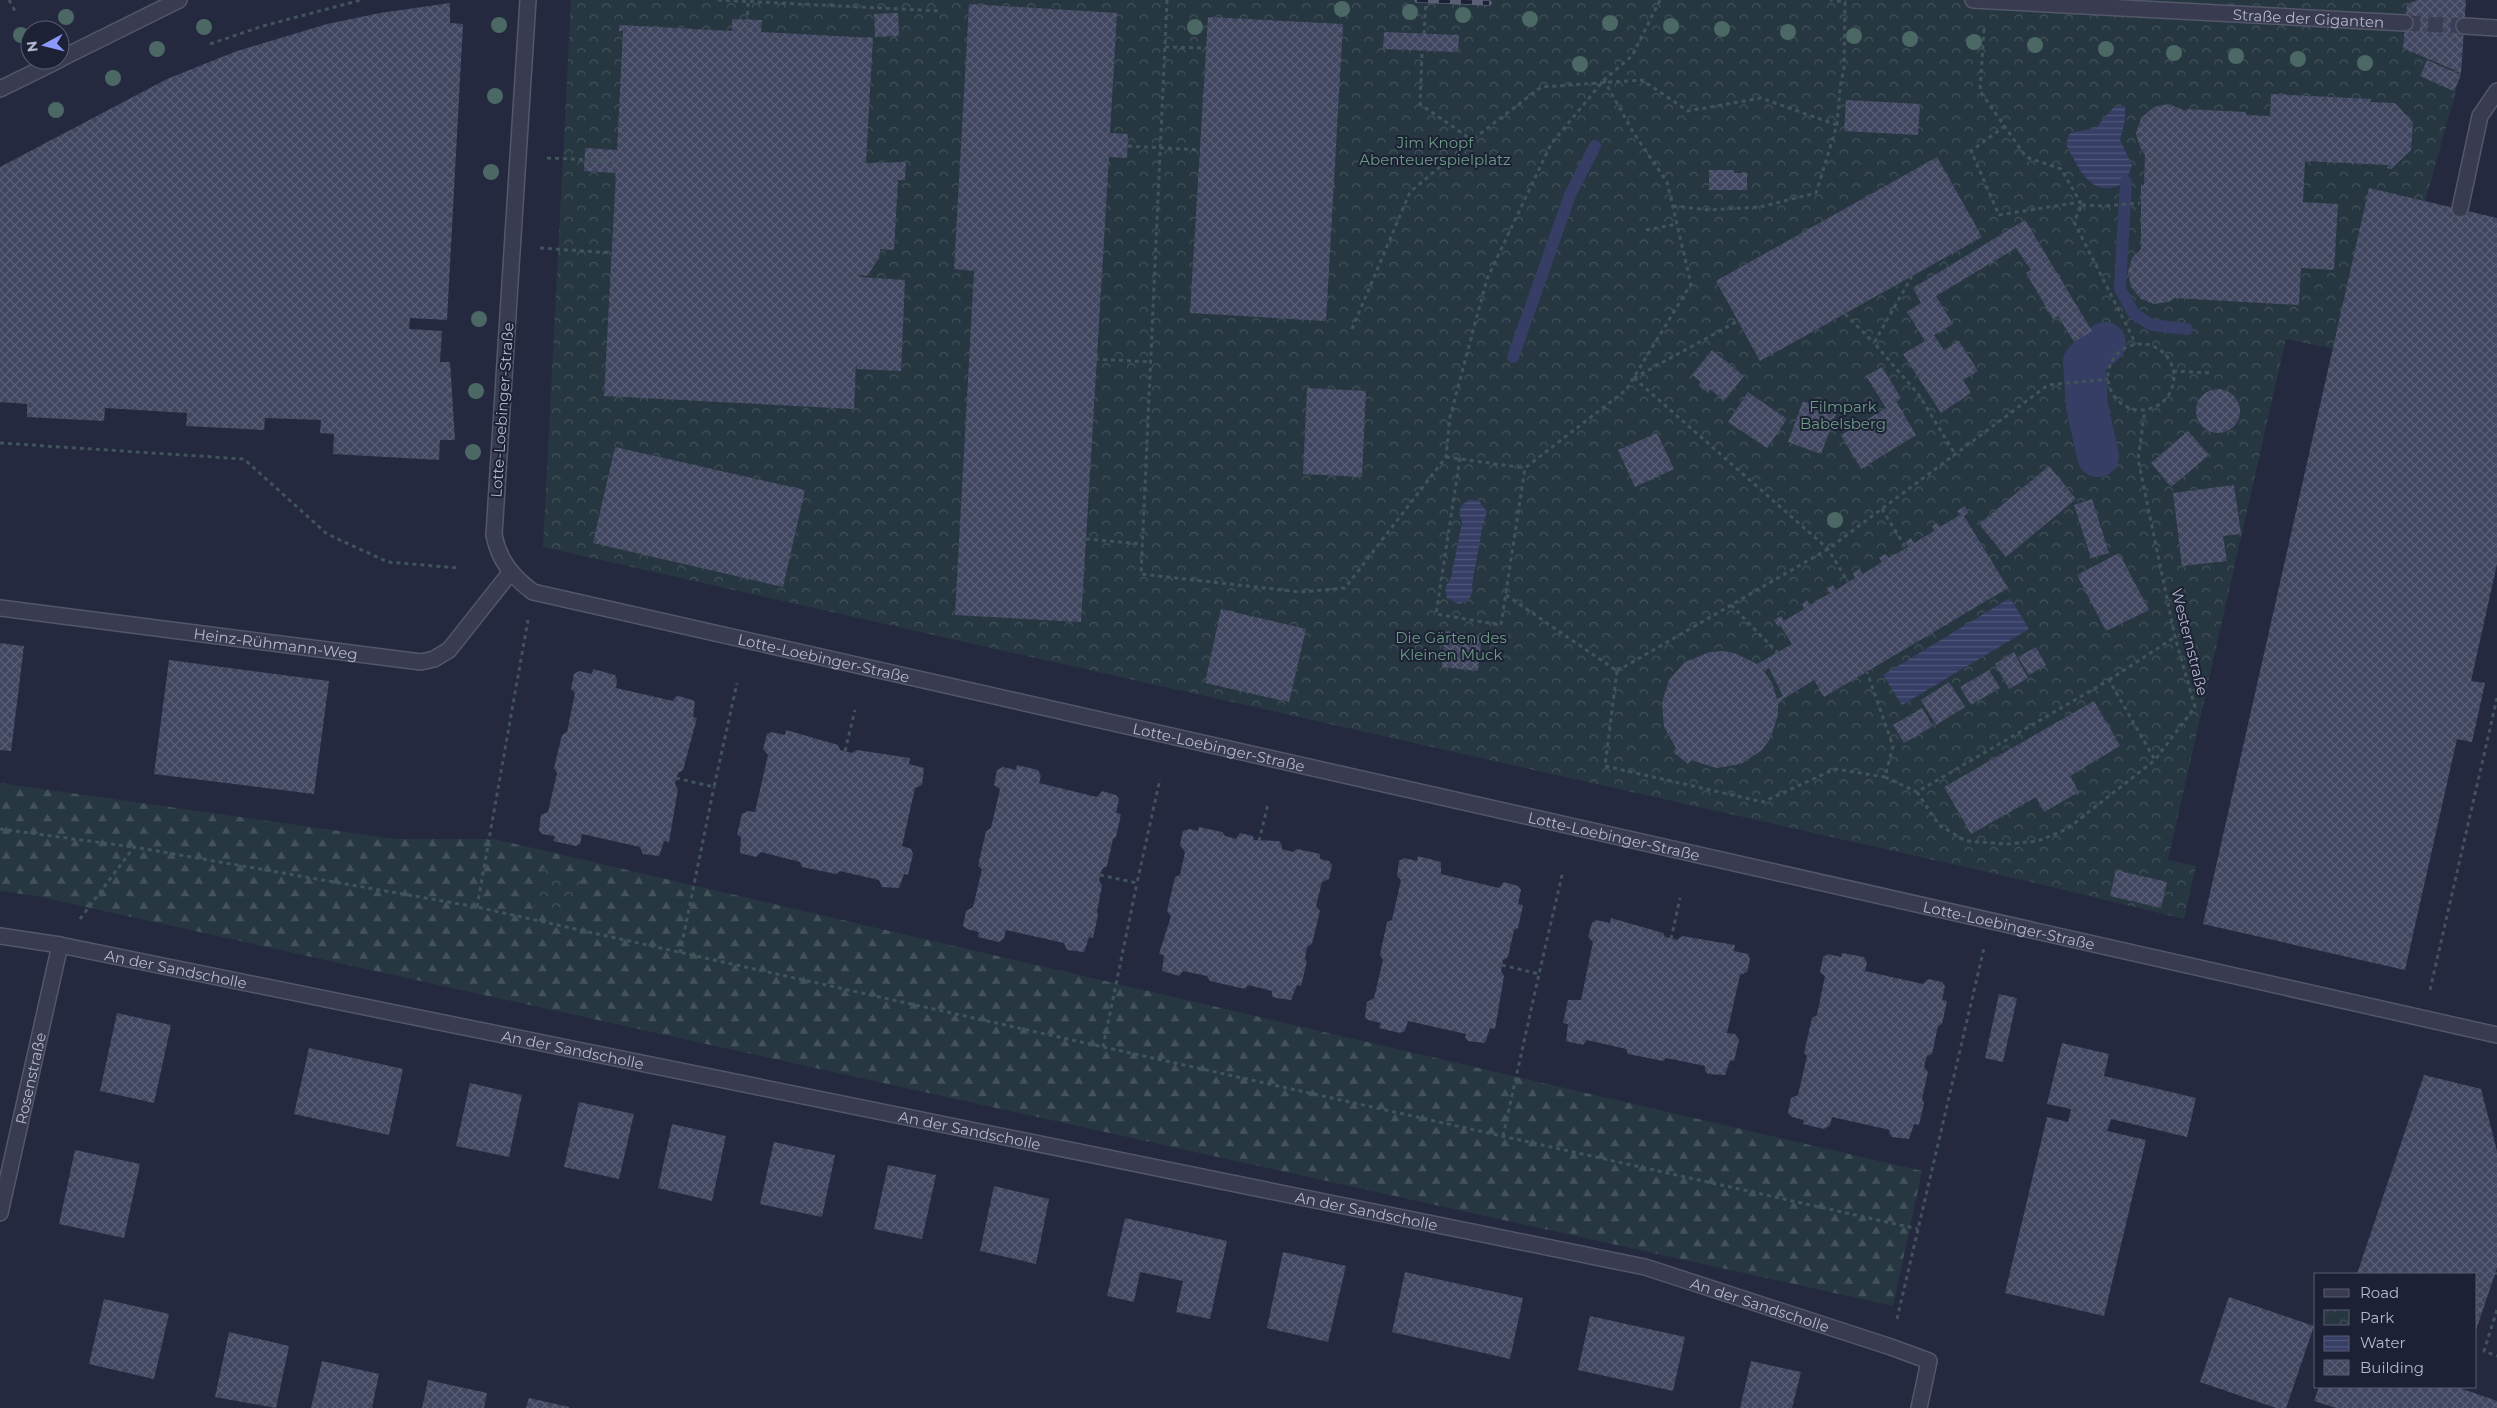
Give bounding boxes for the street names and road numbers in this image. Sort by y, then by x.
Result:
street label: Straße der Giganten [2232,4,2385,31]
street label: Lotte-Loebinger-Straße [486,322,518,498]
street label: Westernstraße [2167,586,2213,698]
street label: Heinz-Rühmann-Weg [193,623,359,663]
street label: Lotte-Loebinger-Straße [736,629,912,686]
street label: Lotte-Loebinger-Straße [1131,718,1307,775]
street label: Lotte-Loebinger-Straße [1526,807,1702,864]
street label: Lotte-Loebinger-Straße [1921,896,2097,954]
street label: An der Sandscholle [103,945,249,992]
street label: An der Sandscholle [500,1025,646,1073]
street label: Rosenstraße [11,1031,50,1126]
street label: An der Sandscholle [897,1106,1043,1154]
street label: An der Sandscholle [1294,1187,1439,1234]
street label: An der Sandscholle [1688,1273,1832,1336]

